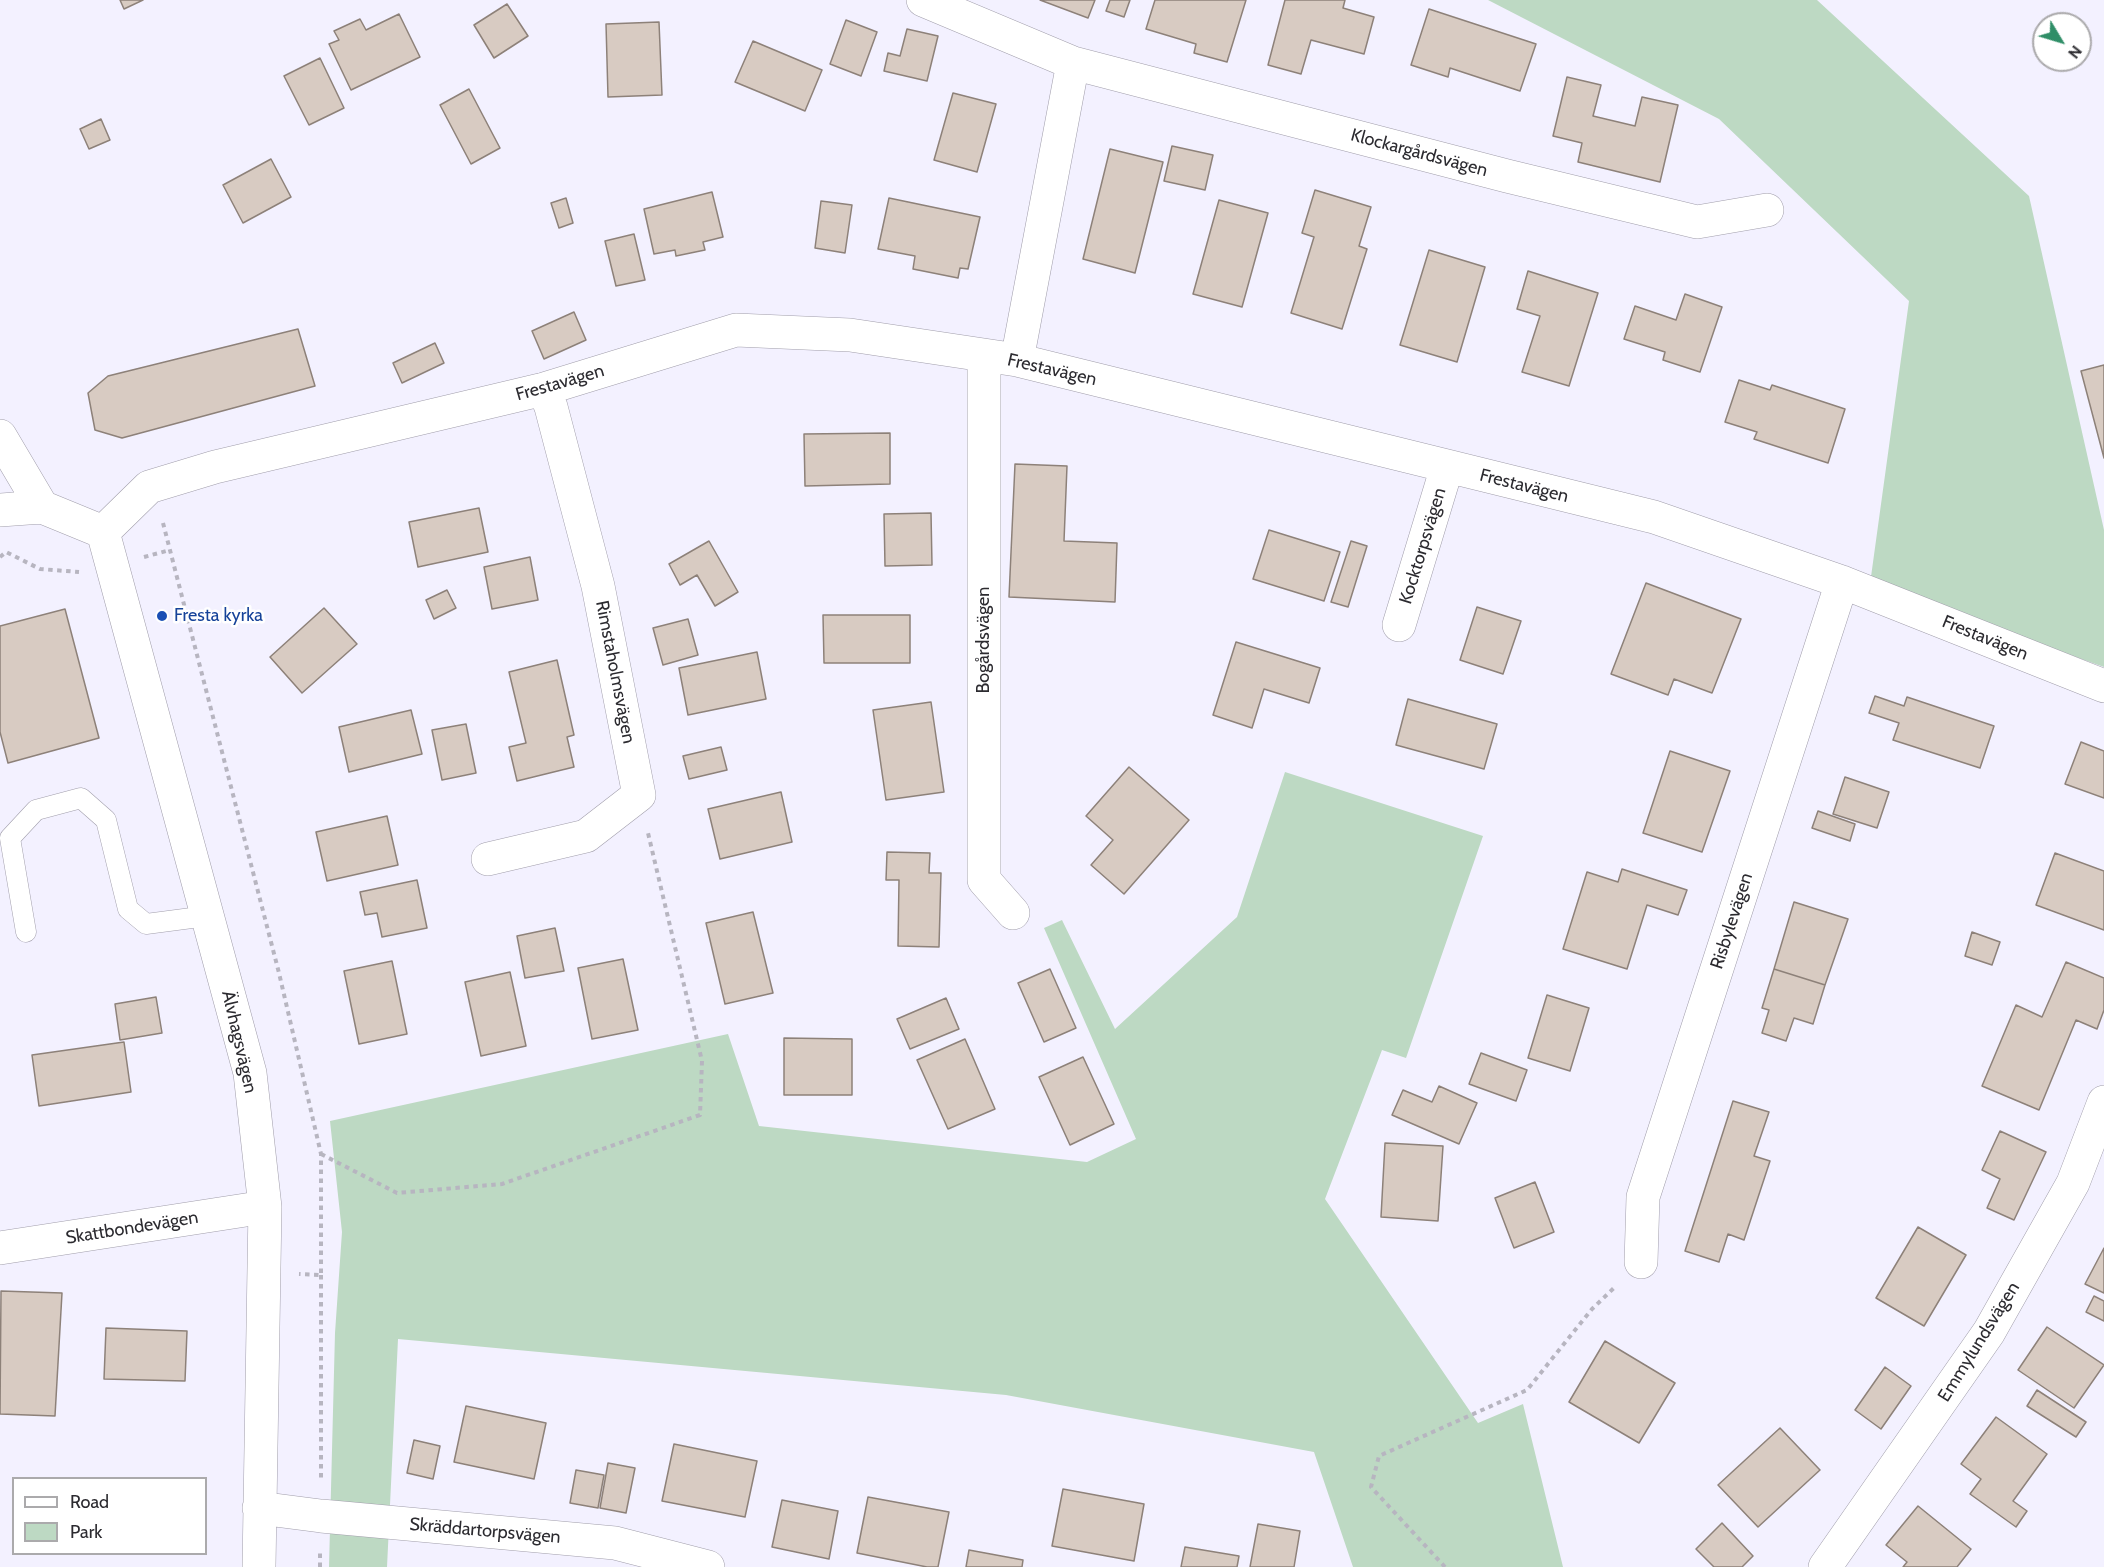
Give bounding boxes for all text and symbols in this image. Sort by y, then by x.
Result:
north arrow [2032,12,2092,72]
text: N [2064,42,2086,62]
street label: Klockargårdsvägen [1348,124,1490,182]
street label: Frestavägen [1005,349,1099,391]
street label: Frestavägen [513,360,607,406]
street label: Frestavägen [1477,465,1571,507]
street label: Kocktorpsvägen [1395,485,1451,607]
street label: Bogårdsvägen [973,587,995,693]
street label: Rimstaholmsvägen [591,599,639,745]
place label: Fresta kyrka [174,605,263,627]
marker: Fresta kyrka [155,609,169,623]
street label: Frestavägen [1939,611,2031,665]
street label: Risbylevägen [1706,870,1758,972]
street label: Älvhagsvägen [217,989,261,1095]
street label: Skattbondevägen [64,1207,200,1249]
street label: Emmylundsvägen [1934,1278,2024,1406]
legend [12,1477,207,1555]
text: Road [70,1491,109,1513]
street label: Skräddartorpsvägen [409,1514,561,1548]
text: Park [70,1521,102,1543]

